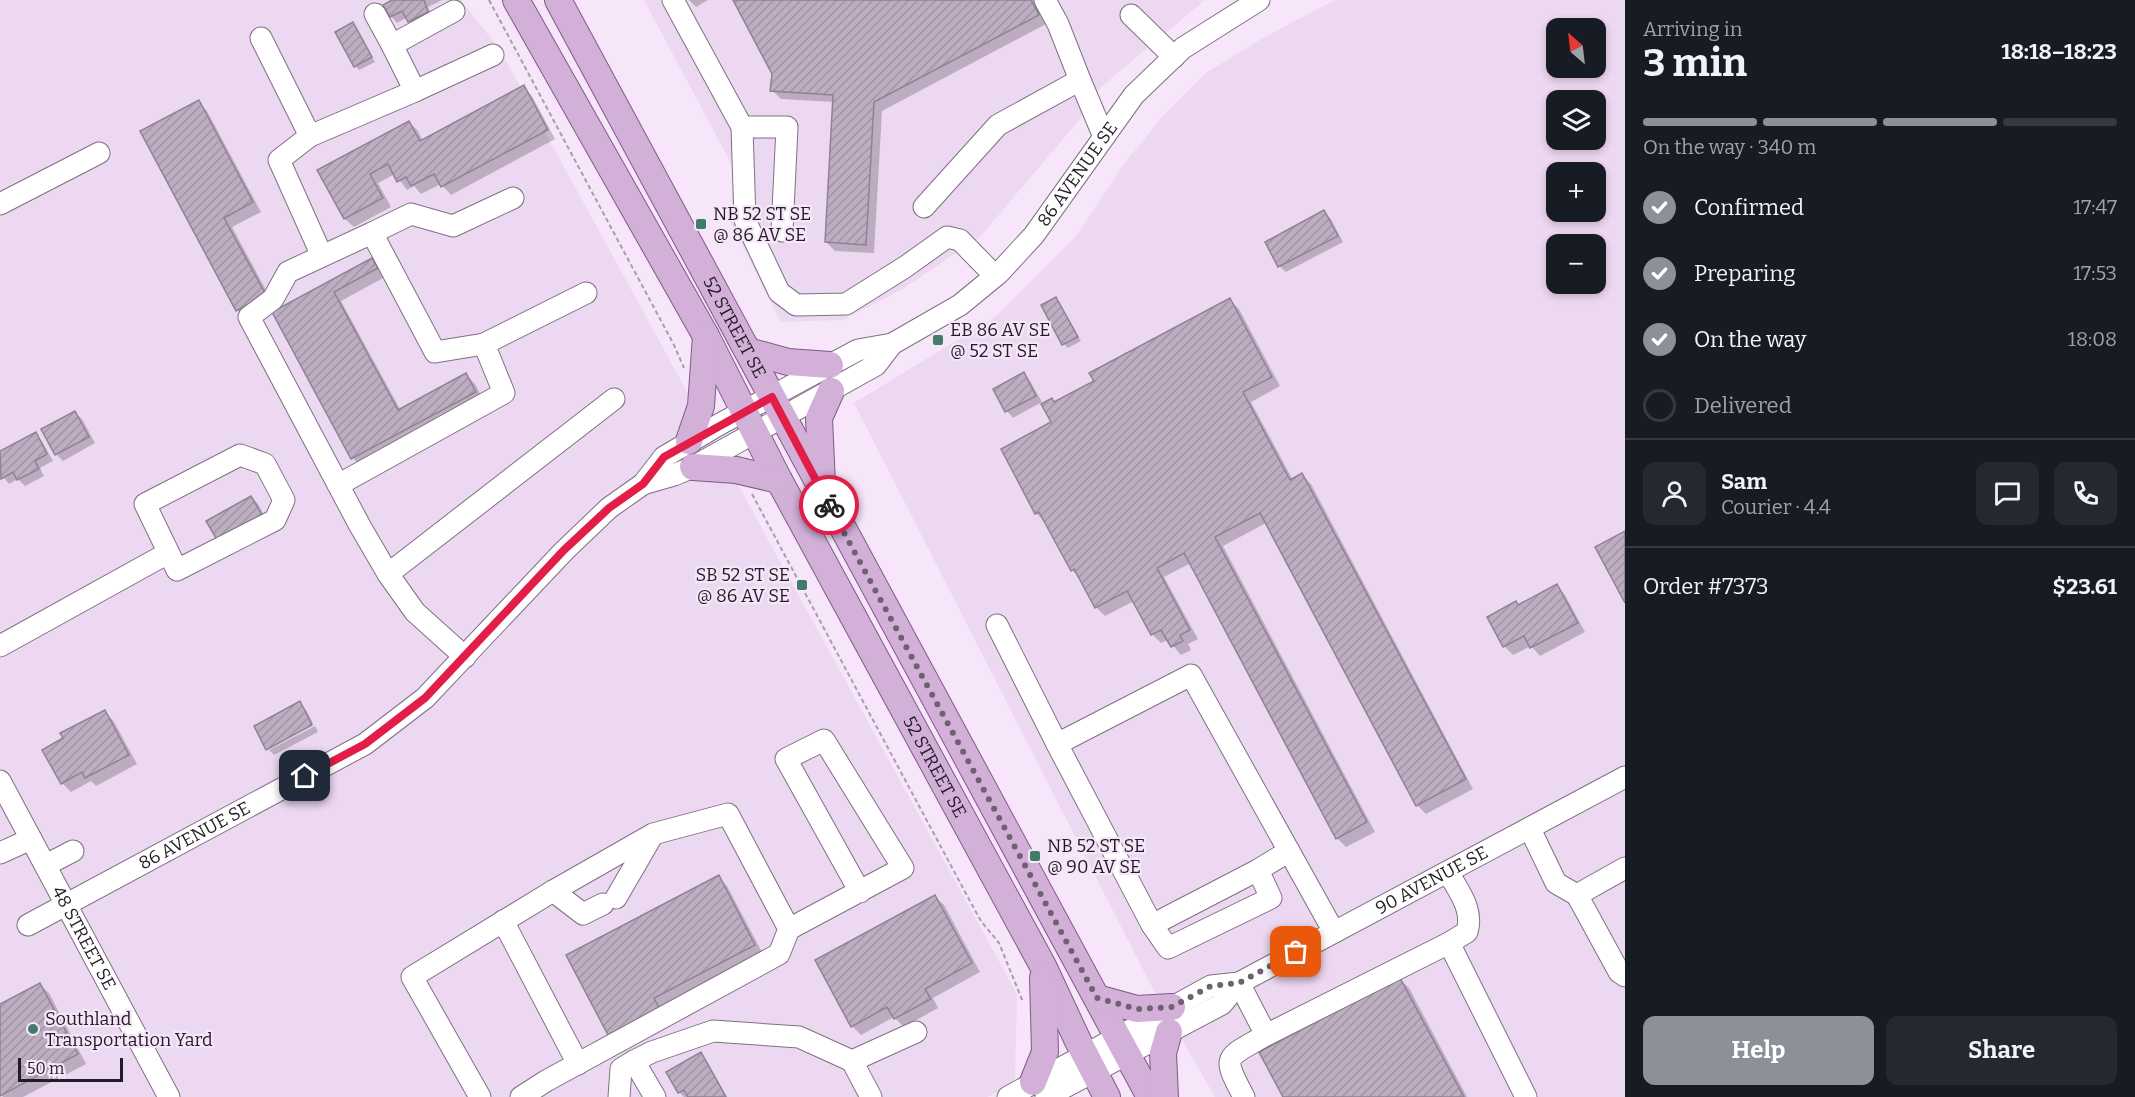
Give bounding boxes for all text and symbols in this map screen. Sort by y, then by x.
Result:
text: Arriving in [1643,17,1742,41]
north arrow [1546,18,1606,78]
map controls [1546,18,1606,294]
text: 18:18–18:23 [2001,38,2117,65]
text: 3 min [1643,40,1747,86]
button: layers [1546,90,1606,150]
street label: 86 AVENUE SE [1033,117,1122,231]
text: On the way · 340 m [1643,135,1816,159]
button: + [1546,162,1606,222]
icon: check [1643,191,1676,224]
text: Confirmed [1694,194,1804,221]
text: 17:47 [2073,195,2117,219]
place label: NB 52 ST SE @ 86 AV SE [713,203,811,246]
marker: NB 52 ST SE @ 86 AV SE [694,217,708,231]
button: − [1546,234,1606,294]
icon: check [1643,257,1676,290]
text: Preparing [1694,260,1796,287]
text: 17:53 [2073,261,2117,285]
street label: 52 STREET SE [698,273,771,382]
place label: EB 86 AV SE @ 52 ST SE [950,319,1050,362]
icon: check [1643,323,1676,356]
text: On the way [1694,326,1806,353]
text: 18:08 [2068,327,2117,351]
marker: EB 86 AV SE @ 52 ST SE [931,333,945,347]
text: Delivered [1694,392,1792,419]
button: person [1643,462,1706,525]
button: chat [1976,462,2039,525]
button: phone [2054,462,2117,525]
text: Sam [1721,468,1767,495]
courier [799,475,859,535]
icon: bike [813,489,846,522]
text: Courier · 4.4 [1721,495,1831,519]
place label: SB 52 ST SE @ 86 AV SE [695,564,790,607]
text: Order #7373 [1643,573,1768,600]
text: $23.61 [2053,573,2117,600]
marker: SB 52 ST SE @ 86 AV SE [795,578,809,592]
street label: 52 STREET SE [898,712,971,822]
pin [279,750,330,801]
icon: home [288,759,321,792]
street label: 86 AVENUE SE [135,797,254,874]
place label: NB 52 ST SE @ 90 AV SE [1047,835,1145,878]
street label: 90 AVENUE SE [1372,841,1492,919]
marker: NB 52 ST SE @ 90 AV SE [1028,849,1042,863]
street label: 48 STREET SE [47,882,121,994]
pin [1270,926,1321,977]
icon: bag [1279,935,1312,968]
place label: Southland Transportation Yard [45,1008,213,1051]
button: Help [1643,1016,1874,1085]
button: Share [1886,1016,2117,1085]
marker: Southland Transportation Yard [26,1022,40,1036]
scale bar [18,1055,123,1082]
text: 50 m [27,1059,64,1078]

